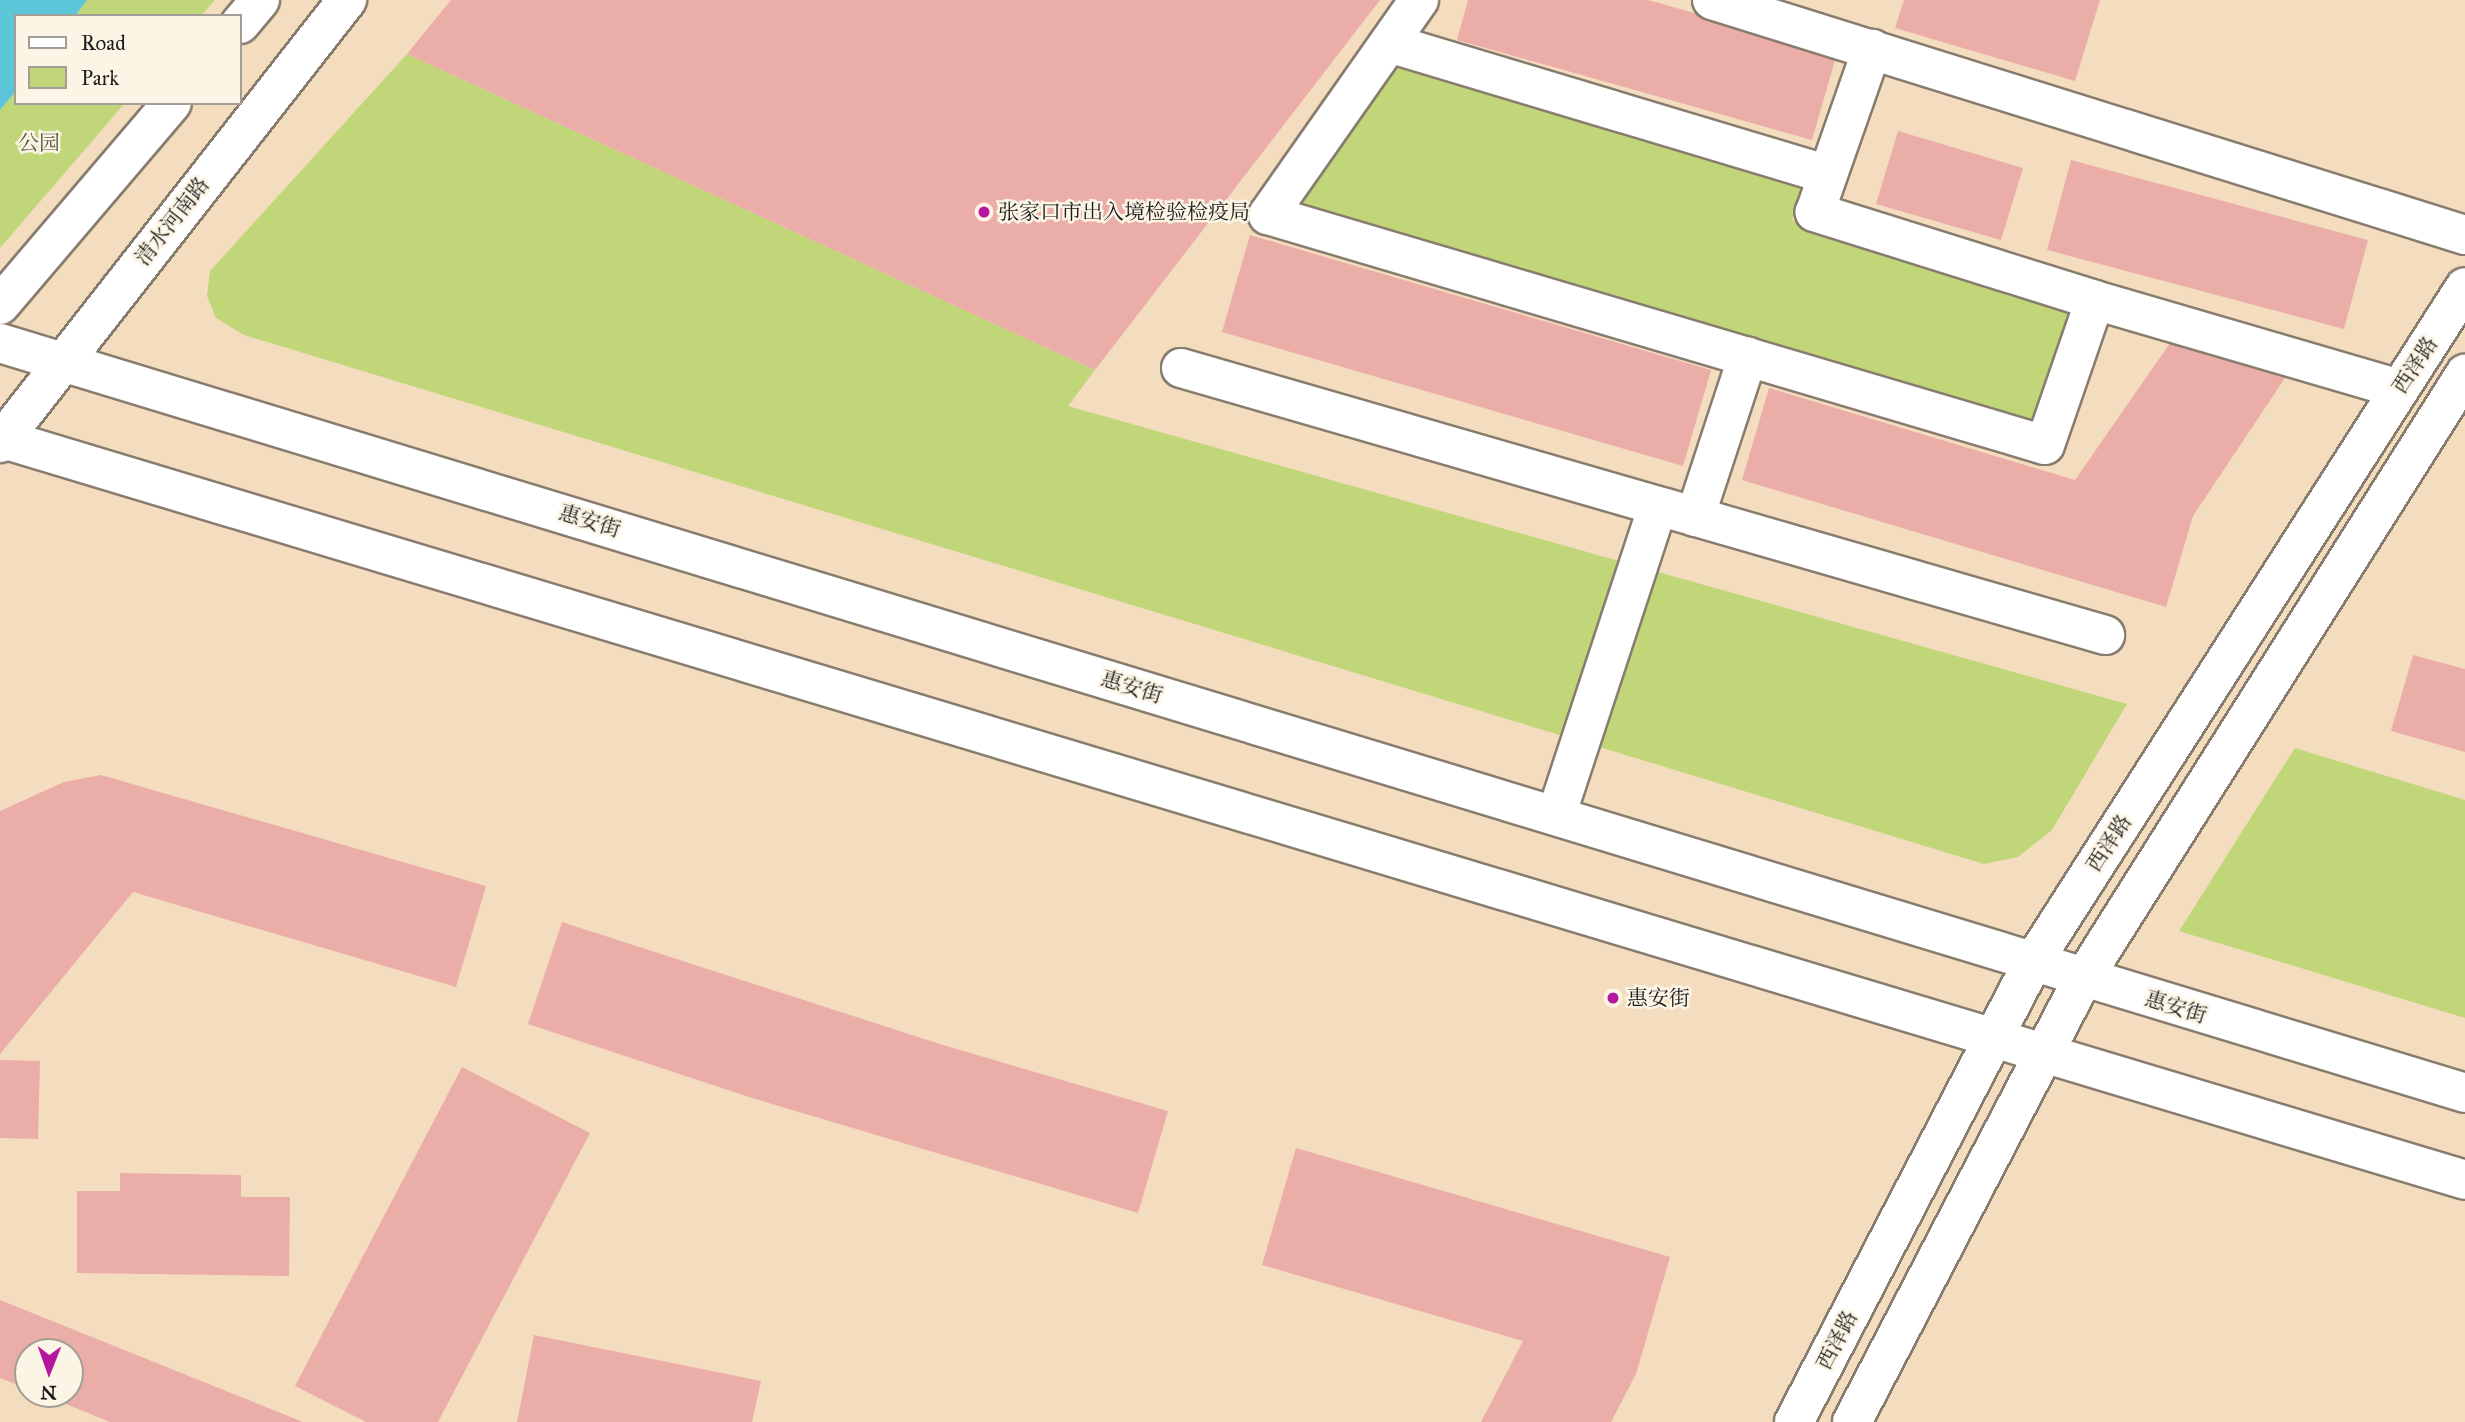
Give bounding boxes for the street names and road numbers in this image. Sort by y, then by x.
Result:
street label: 清水河南路 [130,172,214,270]
street label: 西泽路 [2387,332,2443,398]
street label: 惠安街 [556,500,624,542]
street label: 惠安街 [1098,666,1166,708]
street label: 西泽路 [2081,810,2137,876]
street label: 惠安街 [2142,986,2210,1028]
street label: 西泽路 [1811,1306,1863,1374]

